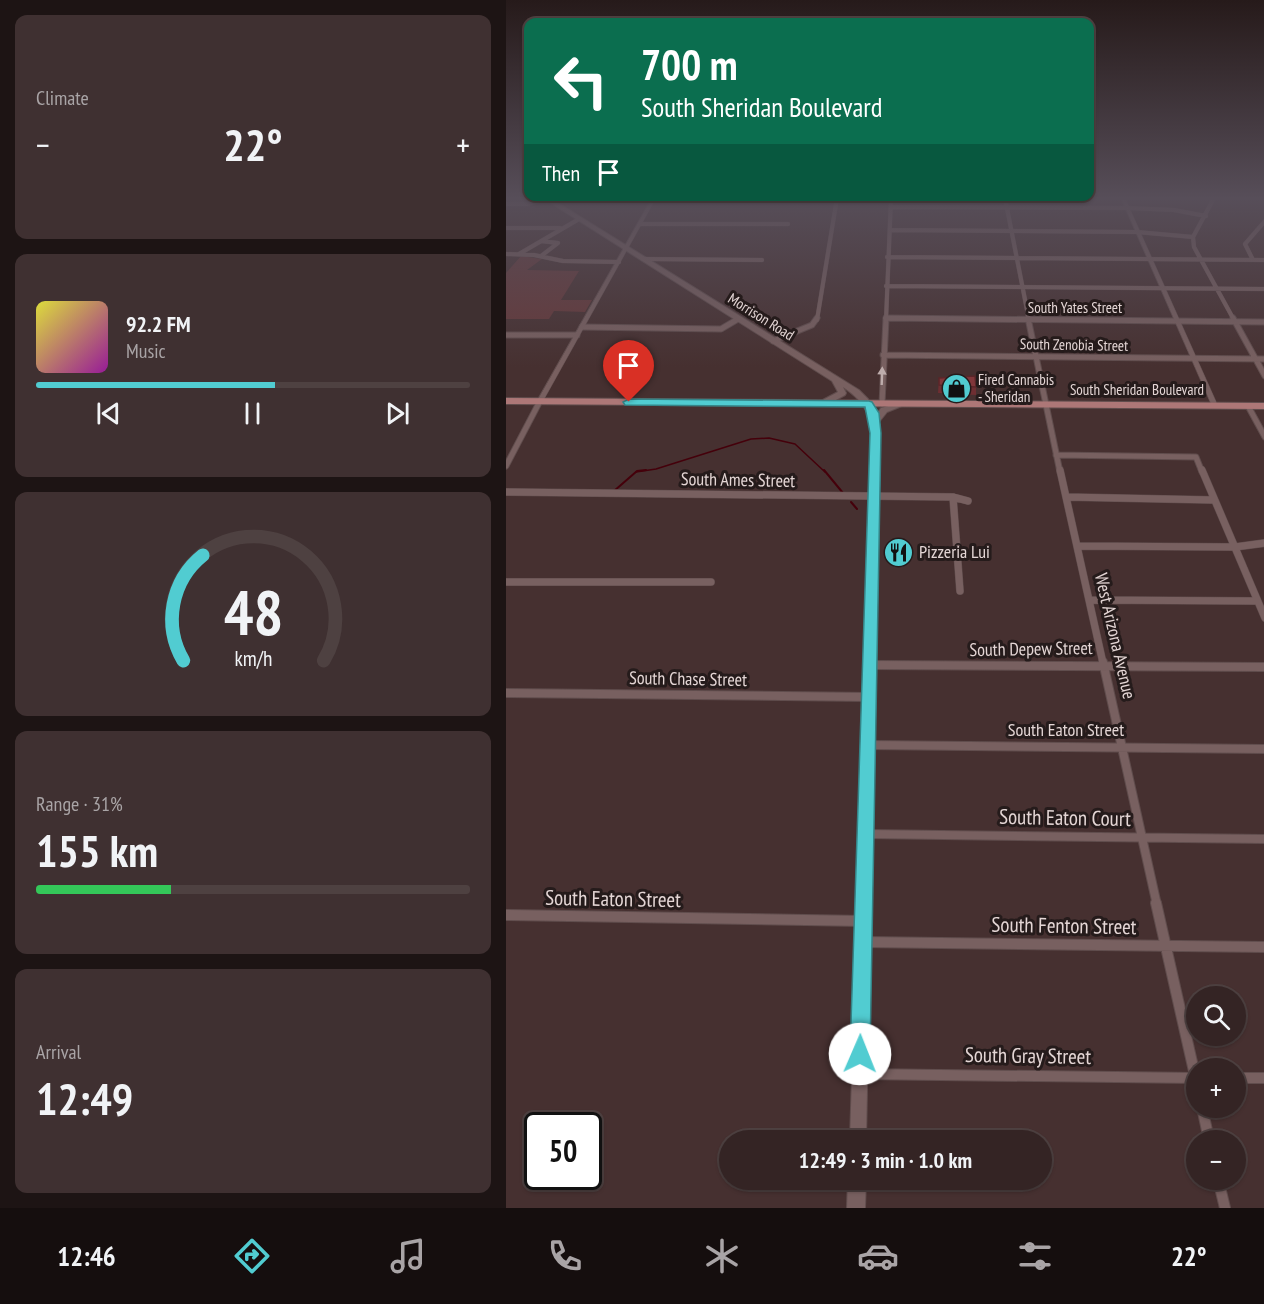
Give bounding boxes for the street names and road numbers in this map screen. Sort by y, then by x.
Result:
street label: Morrison Road [725,289,798,344]
street label: South Yates Street [1028,298,1122,317]
street label: South Zenobia Street [1020,334,1128,355]
street label: South Sheridan Boulevard [1070,380,1204,399]
street label: South Ames Street [681,467,795,492]
street label: West Arizona Avenue [1090,571,1141,701]
street label: South Depew Street [969,636,1093,661]
street label: South Chase Street [629,666,747,691]
street label: South Eaton Street [1008,718,1124,741]
street label: South Eaton Court [999,803,1131,832]
street label: South Eaton Street [545,884,681,913]
street label: South Fenton Street [991,911,1137,940]
street label: South Gray Street [965,1041,1092,1070]

